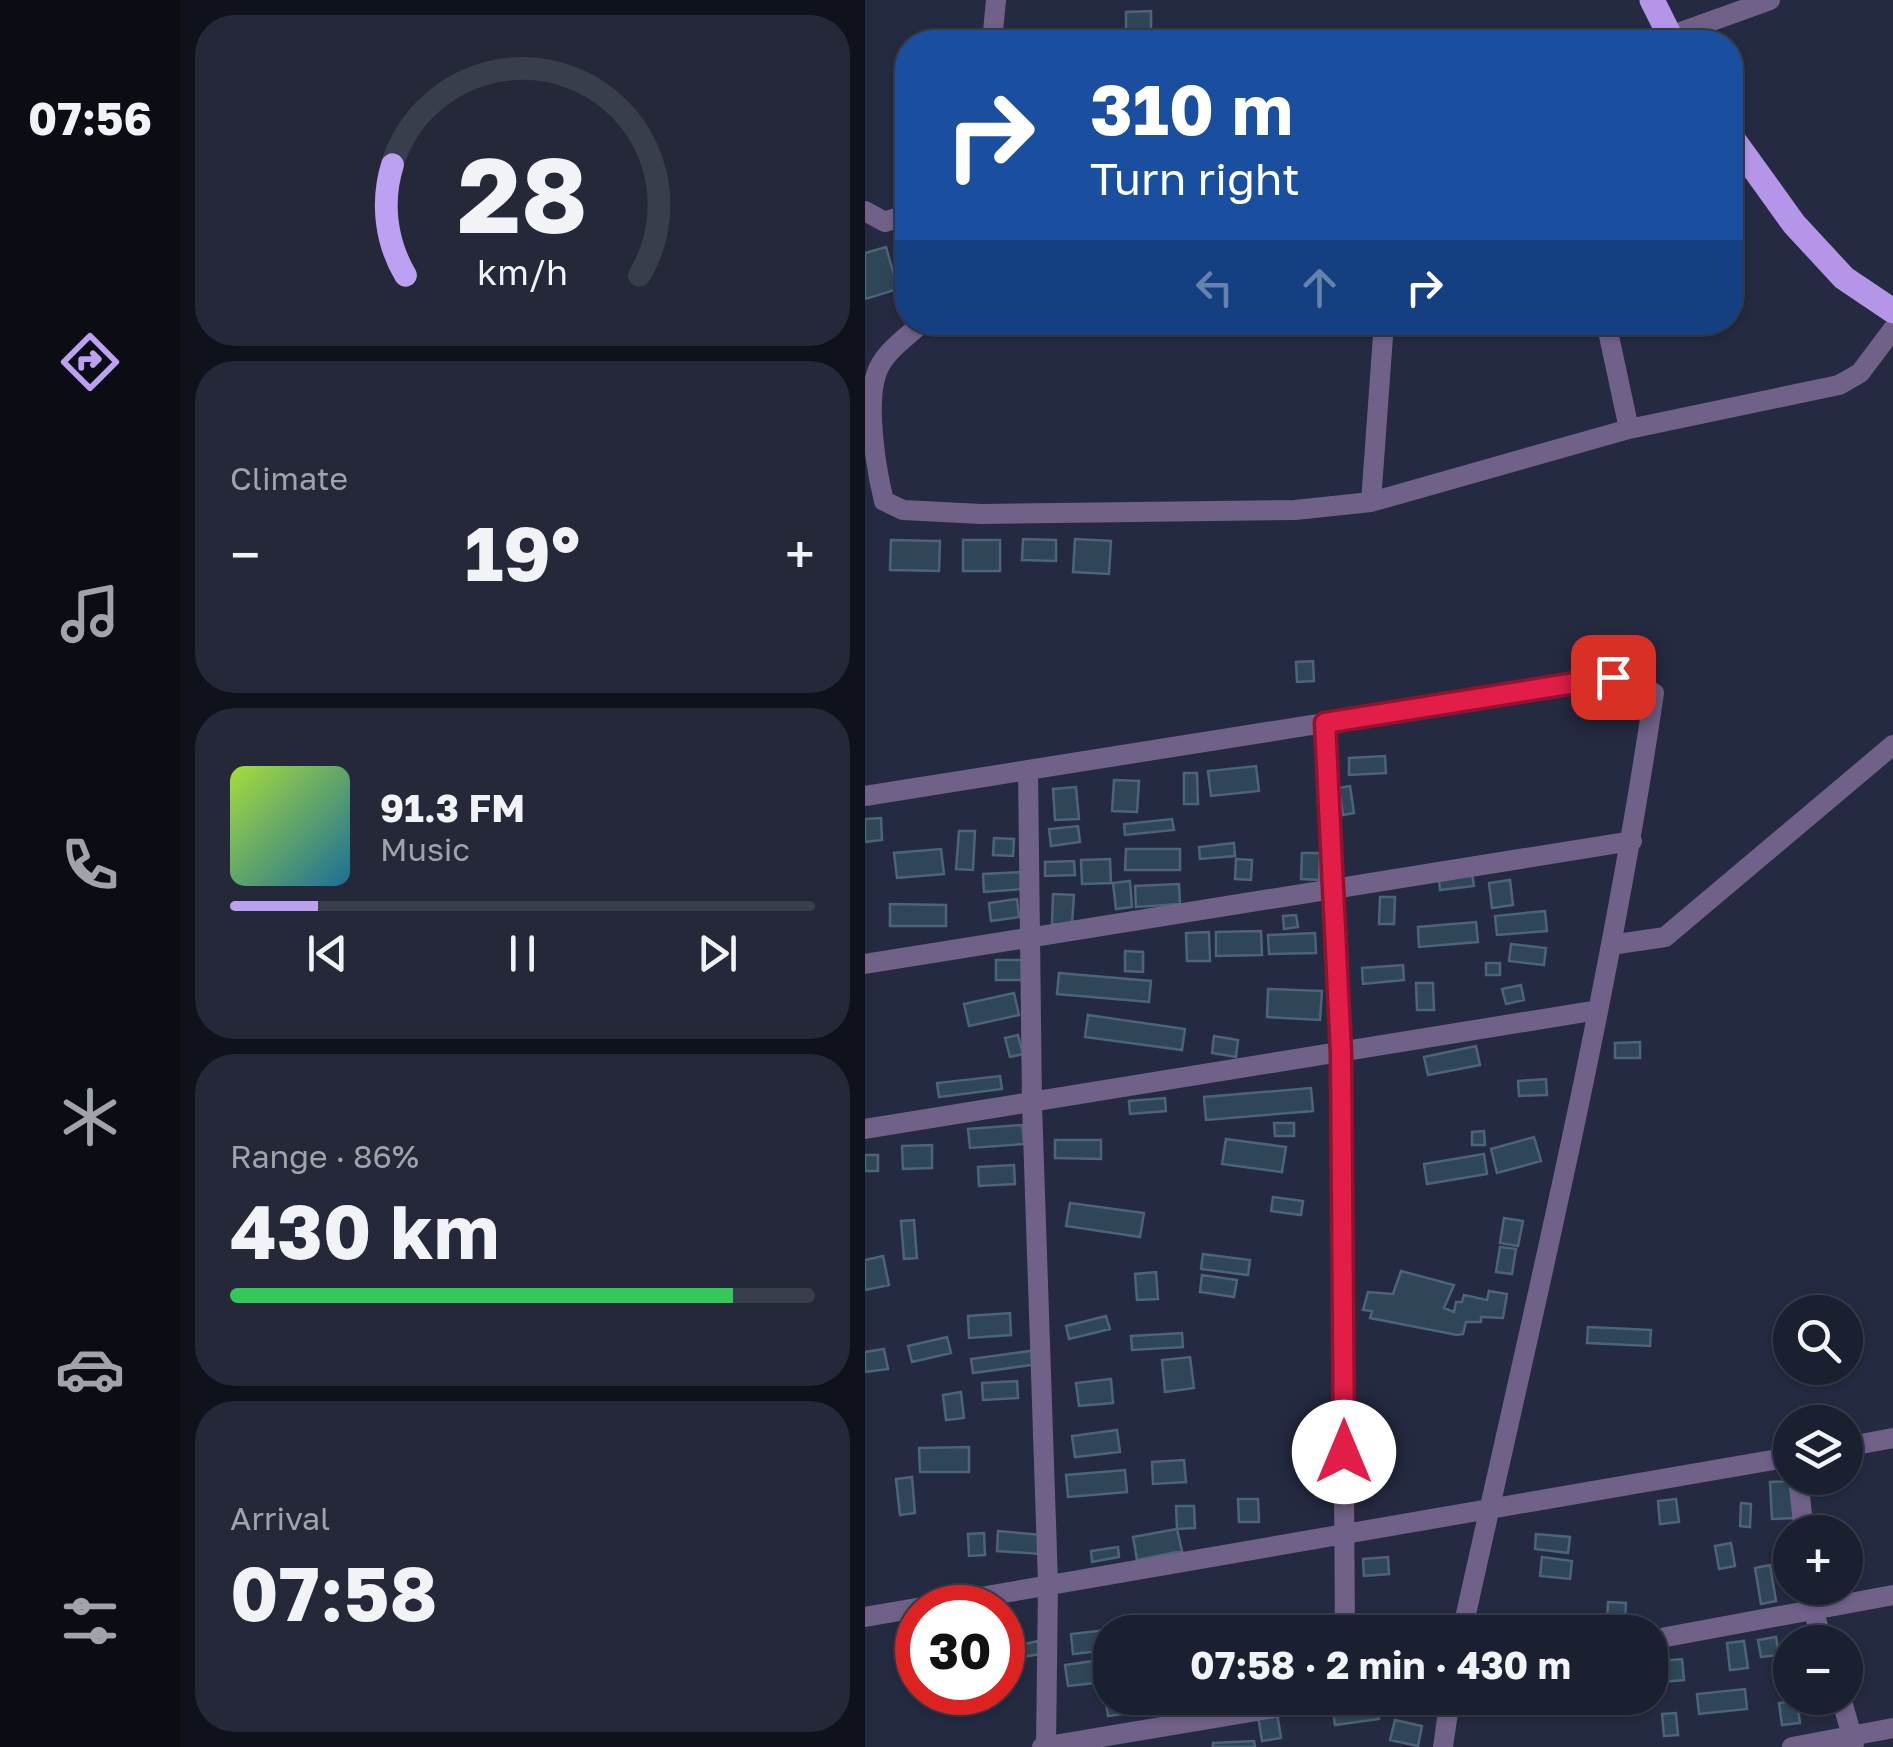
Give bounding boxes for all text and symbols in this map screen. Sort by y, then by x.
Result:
text: 310 m [1090,66,1293,150]
icon: right [925,70,1055,200]
text: 07:56 [28,91,152,145]
text: 28 [457,131,588,256]
text: Turn right [1090,151,1300,205]
text: km/h [477,250,568,293]
icon: left [1187,260,1242,315]
icon: ahead [1292,260,1347,315]
icon: right [1397,260,1452,315]
icon: directions [55,327,125,397]
text: Climate [230,459,348,497]
text: 19° [465,507,580,598]
text: − [230,521,260,587]
text: + [785,521,815,587]
icon: music [55,579,125,649]
pin [1571,635,1656,720]
icon: arrive [1586,650,1641,705]
text: 91.3 FM [380,785,525,830]
icon: phone [55,830,125,900]
text: Music [380,830,470,868]
icon: previous [300,926,355,981]
icon: pause [495,926,550,981]
icon: next [690,926,745,981]
icon: climate [55,1082,125,1152]
text: Range · 86% [230,1137,419,1175]
text: 430 km [230,1185,499,1276]
map controls [1773,1295,1863,1715]
button: search [1773,1295,1863,1385]
icon: car [55,1334,125,1404]
position arrow [1292,1400,1396,1504]
button: layers [1773,1405,1863,1495]
text: Arrival [230,1499,330,1537]
button: + [1773,1515,1863,1605]
text: 07:58 [230,1547,437,1638]
speed limit sign: 30 [895,1585,1025,1715]
icon: filters [55,1586,125,1656]
button: − [1773,1625,1863,1715]
text: 07:58 · 2 min · 430 m [1190,1642,1571,1687]

